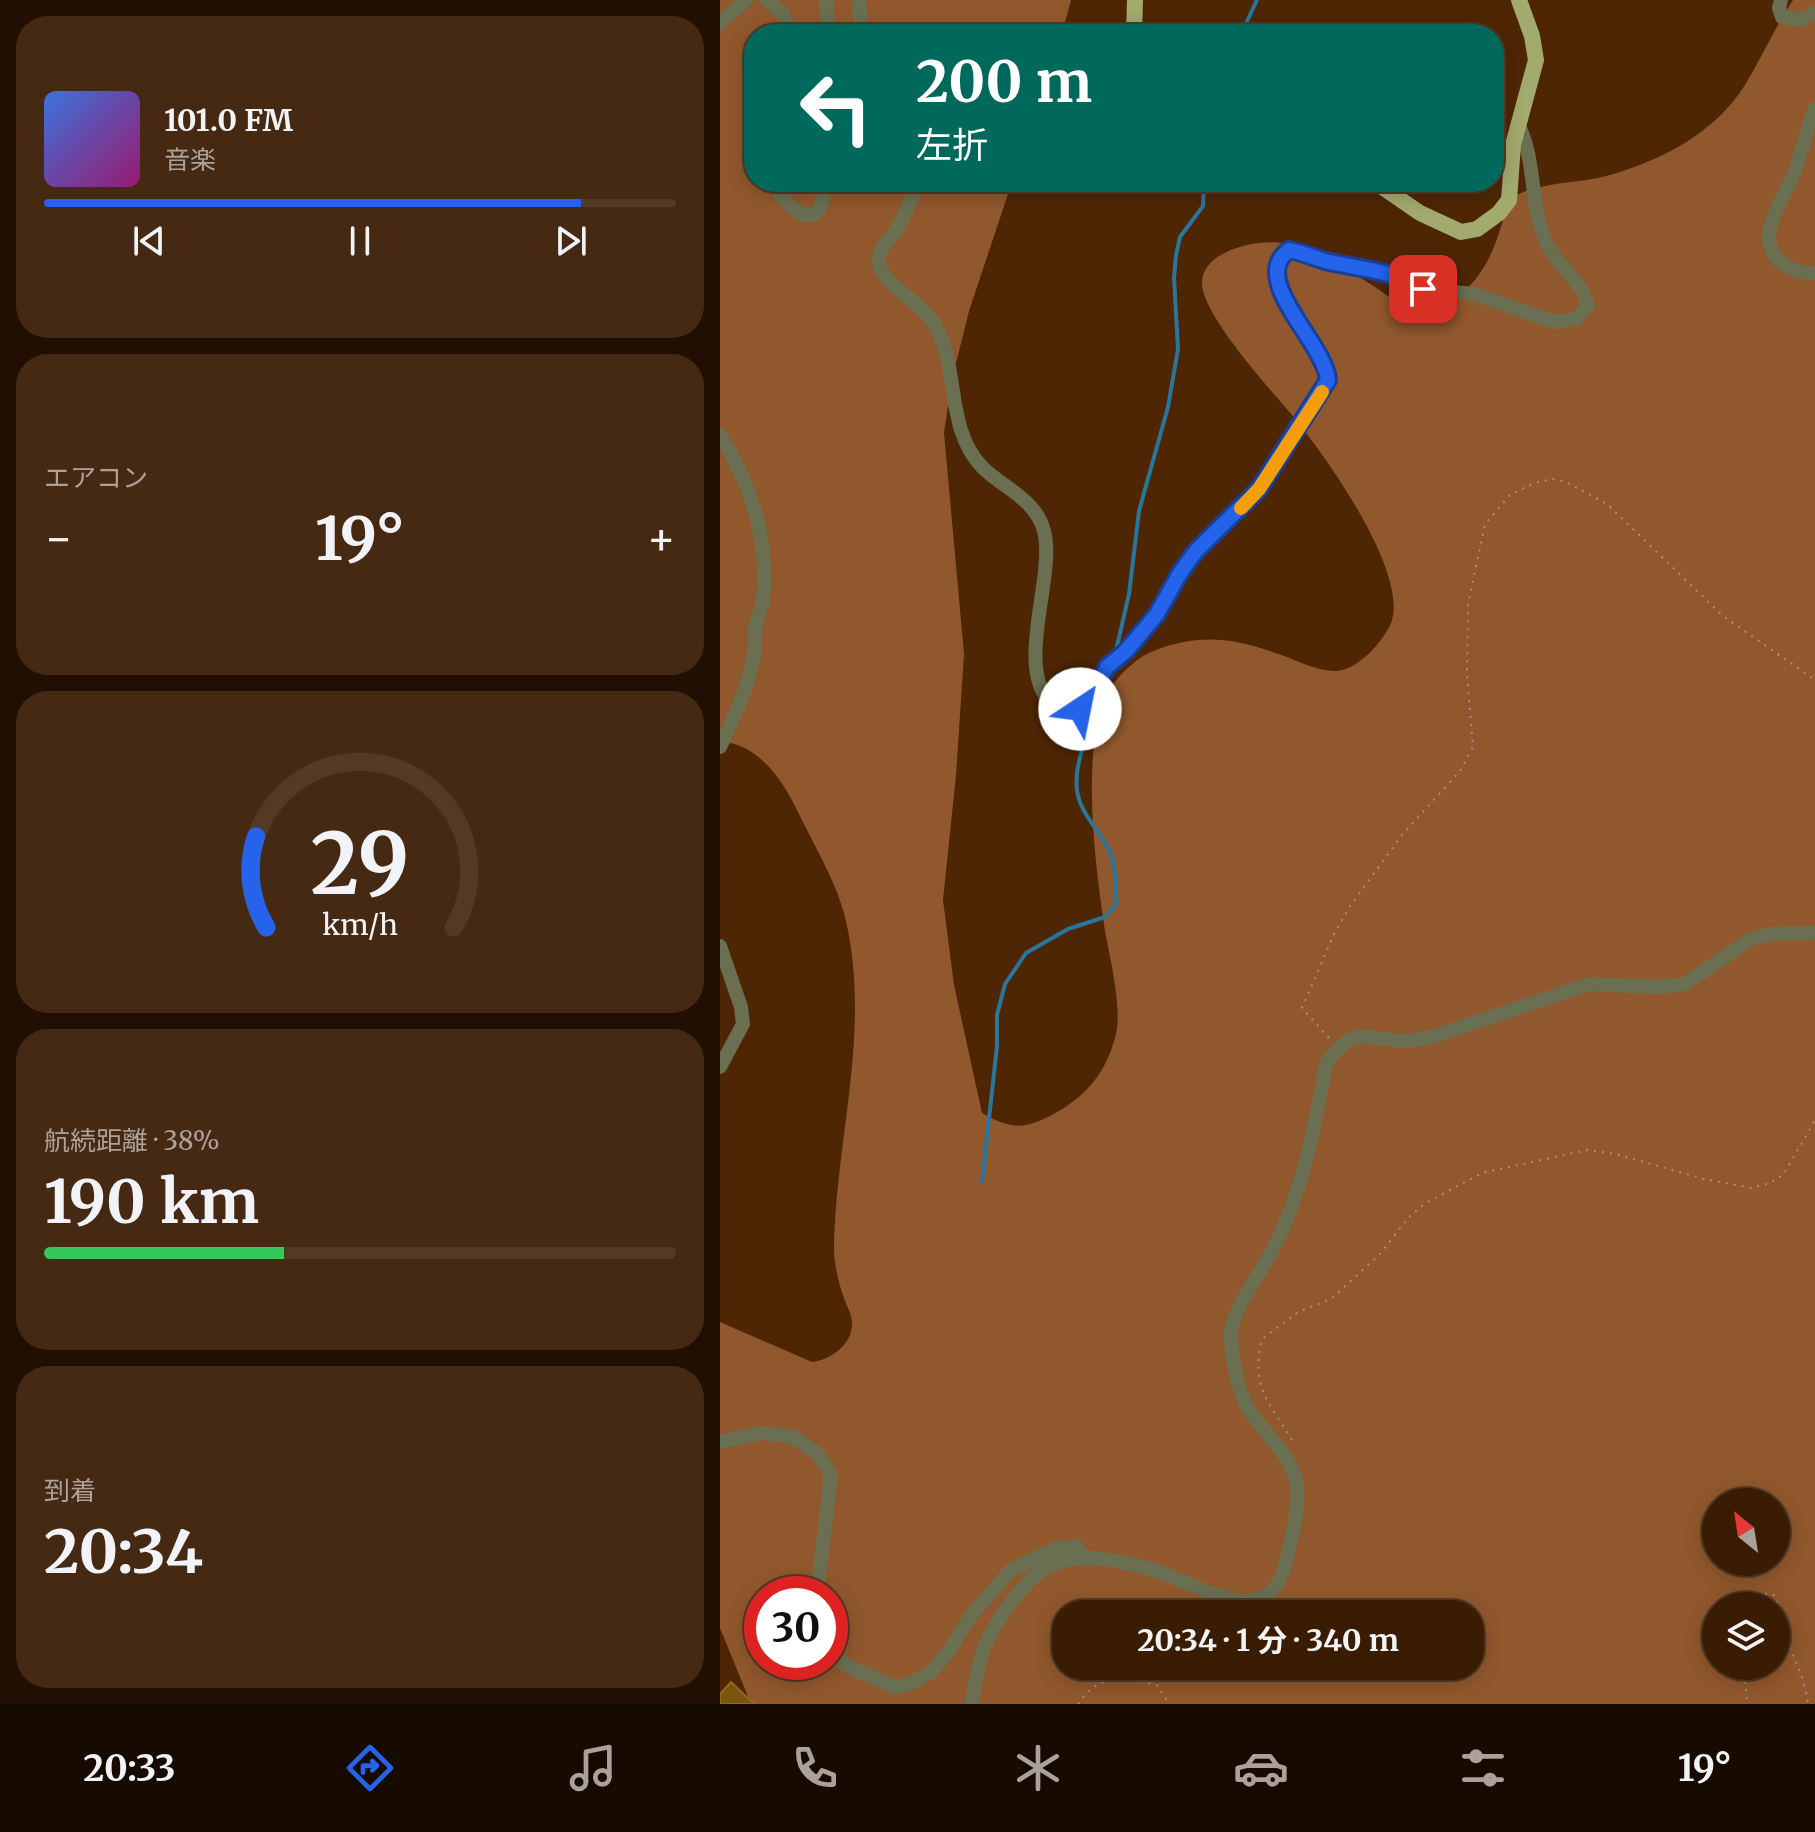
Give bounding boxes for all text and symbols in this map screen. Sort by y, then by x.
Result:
text: 200 m [916,47,1092,117]
icon: left [784,56,888,160]
text: 101.0 FM [164,101,293,139]
text: 左折 [916,123,988,168]
text: 音楽 [164,143,216,176]
icon: previous [127,219,171,263]
icon: pause [338,219,382,263]
icon: next [549,219,593,263]
pin [1389,255,1457,323]
icon: arrive [1401,267,1445,311]
text: エアコン [44,461,148,494]
text: 19° [315,501,405,576]
text: − [44,511,73,566]
text: + [647,511,676,566]
position arrow [1038,667,1122,751]
text: 29 [311,812,409,917]
text: km/h [322,907,398,943]
text: 航続距離 · 38% [44,1124,220,1157]
text: 190 km [44,1164,259,1239]
text: 到着 [44,1474,96,1507]
north arrow [1702,1488,1790,1576]
map controls [1702,1488,1790,1680]
text: 20:34 [44,1514,203,1589]
speed limit sign: 30 [744,1576,848,1680]
button: layers [1702,1592,1790,1680]
text: 20:34 · 1 分 · 340 m [1137,1621,1399,1659]
icon: directions [342,1740,398,1796]
icon: music [565,1740,621,1796]
icon: phone [787,1740,843,1796]
icon: climate [1010,1740,1066,1796]
icon: car [1233,1740,1289,1796]
icon: filters [1455,1740,1511,1796]
text: 20:33 [83,1746,176,1791]
text: 19° [1678,1746,1732,1791]

